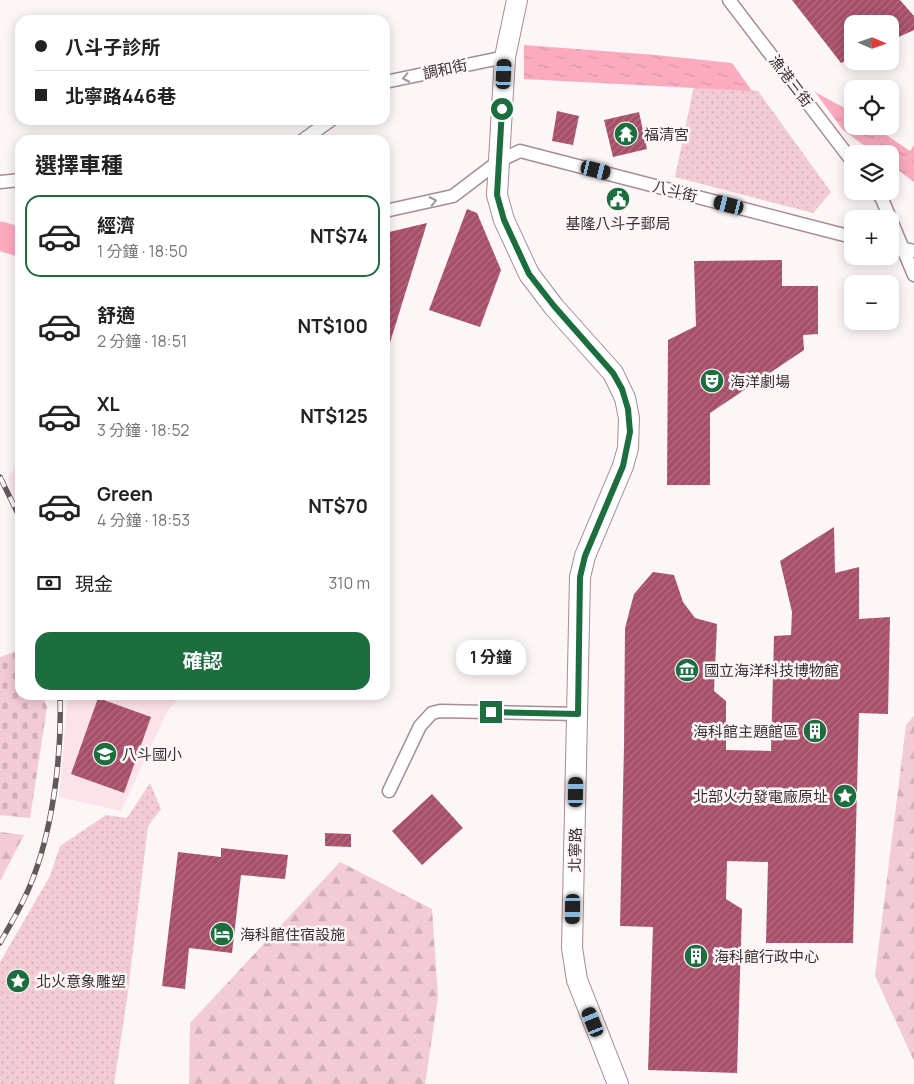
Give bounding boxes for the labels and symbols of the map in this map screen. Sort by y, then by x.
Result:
north arrow [844,15,899,70]
street label: 漁港三街 [765,51,817,111]
street label: 調和街 [421,54,469,84]
car [495,59,512,89]
one-way arrow [402,72,411,83]
route start [491,98,513,120]
temple icon: 福清宮 [613,121,639,147]
place label: 福清宮 [644,124,689,145]
car [579,159,612,181]
street label: 八斗街 [651,175,699,207]
public building icon: 基隆八斗子郵局 [605,186,631,212]
car [712,194,745,216]
one-way arrow [428,196,437,206]
place label: 基隆八斗子郵局 [565,213,671,234]
theatre icon: 海洋劇場 [699,368,725,394]
place label: 海洋劇場 [730,371,790,392]
callout: 1 分鐘 [456,640,526,674]
museum icon: 國立海洋科技博物館 [674,657,700,683]
place label: 國立海洋科技博物館 [704,660,839,681]
route end [480,701,502,723]
building icon: 海科館主題館區 [802,718,828,744]
place label: 海科館主題館區 [693,721,798,742]
school or university icon: 八斗國小 [92,741,118,767]
place label: 八斗國小 [122,744,182,765]
car [568,777,583,807]
place icon: 北部火力發電廠原址 [832,783,858,809]
place label: 北部火力發電廠原址 [693,786,828,807]
street label: 北寧路 [564,827,586,873]
car [565,894,580,924]
hotel icon: 海科館住宿設施 [209,921,235,947]
place label: 海科館住宿設施 [240,924,345,945]
building icon: 海科館行政中心 [683,943,709,969]
place label: 海科館行政中心 [714,946,819,967]
place icon: 北火意象雕塑 [5,968,31,994]
place label: 北火意象雕塑 [36,971,126,992]
car [580,1005,605,1039]

